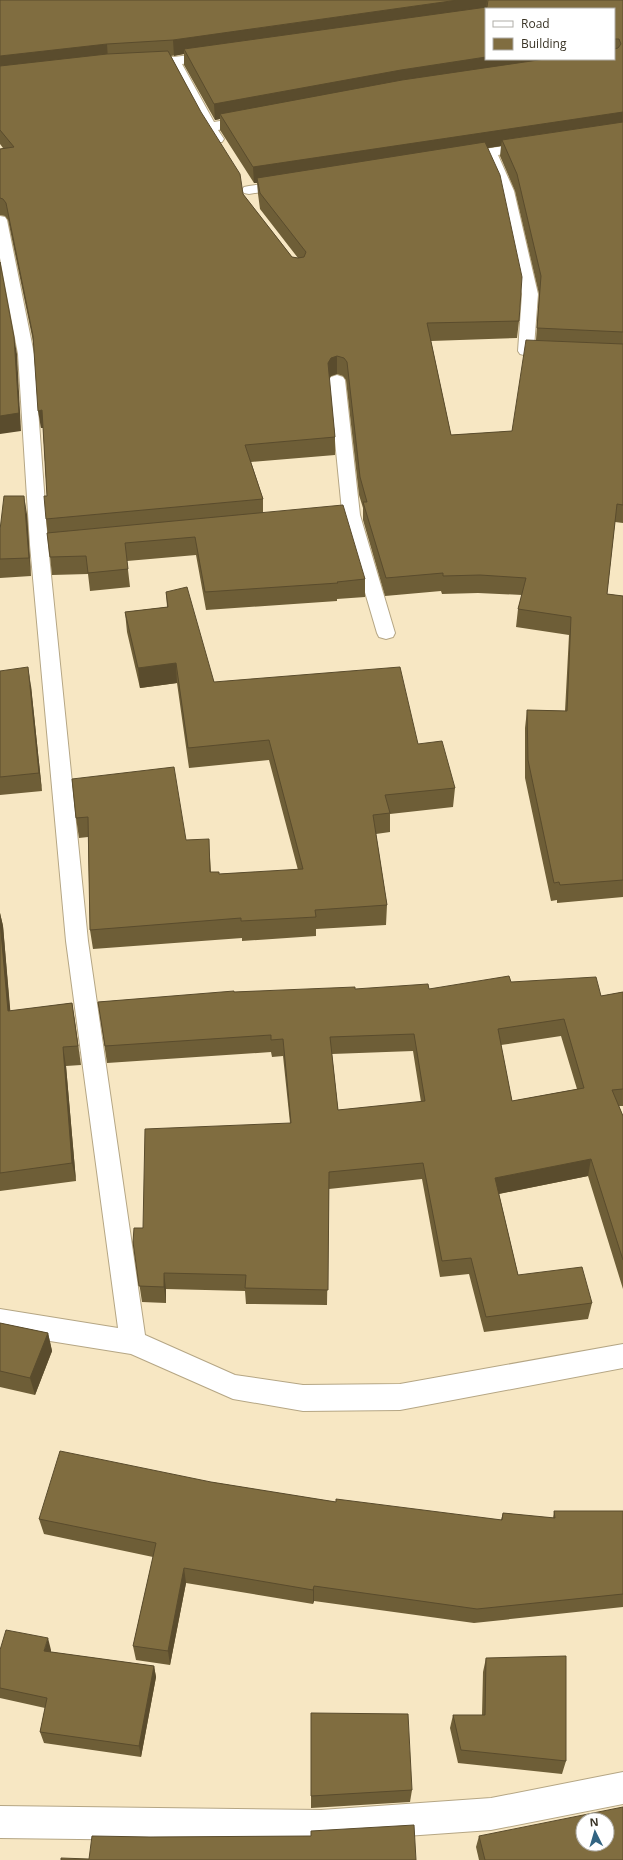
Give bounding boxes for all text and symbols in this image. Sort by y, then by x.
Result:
legend [485,8,615,60]
text: Road [521,15,550,32]
text: Building [521,35,567,52]
north arrow [575,1812,615,1852]
text: N [589,1814,599,1829]

